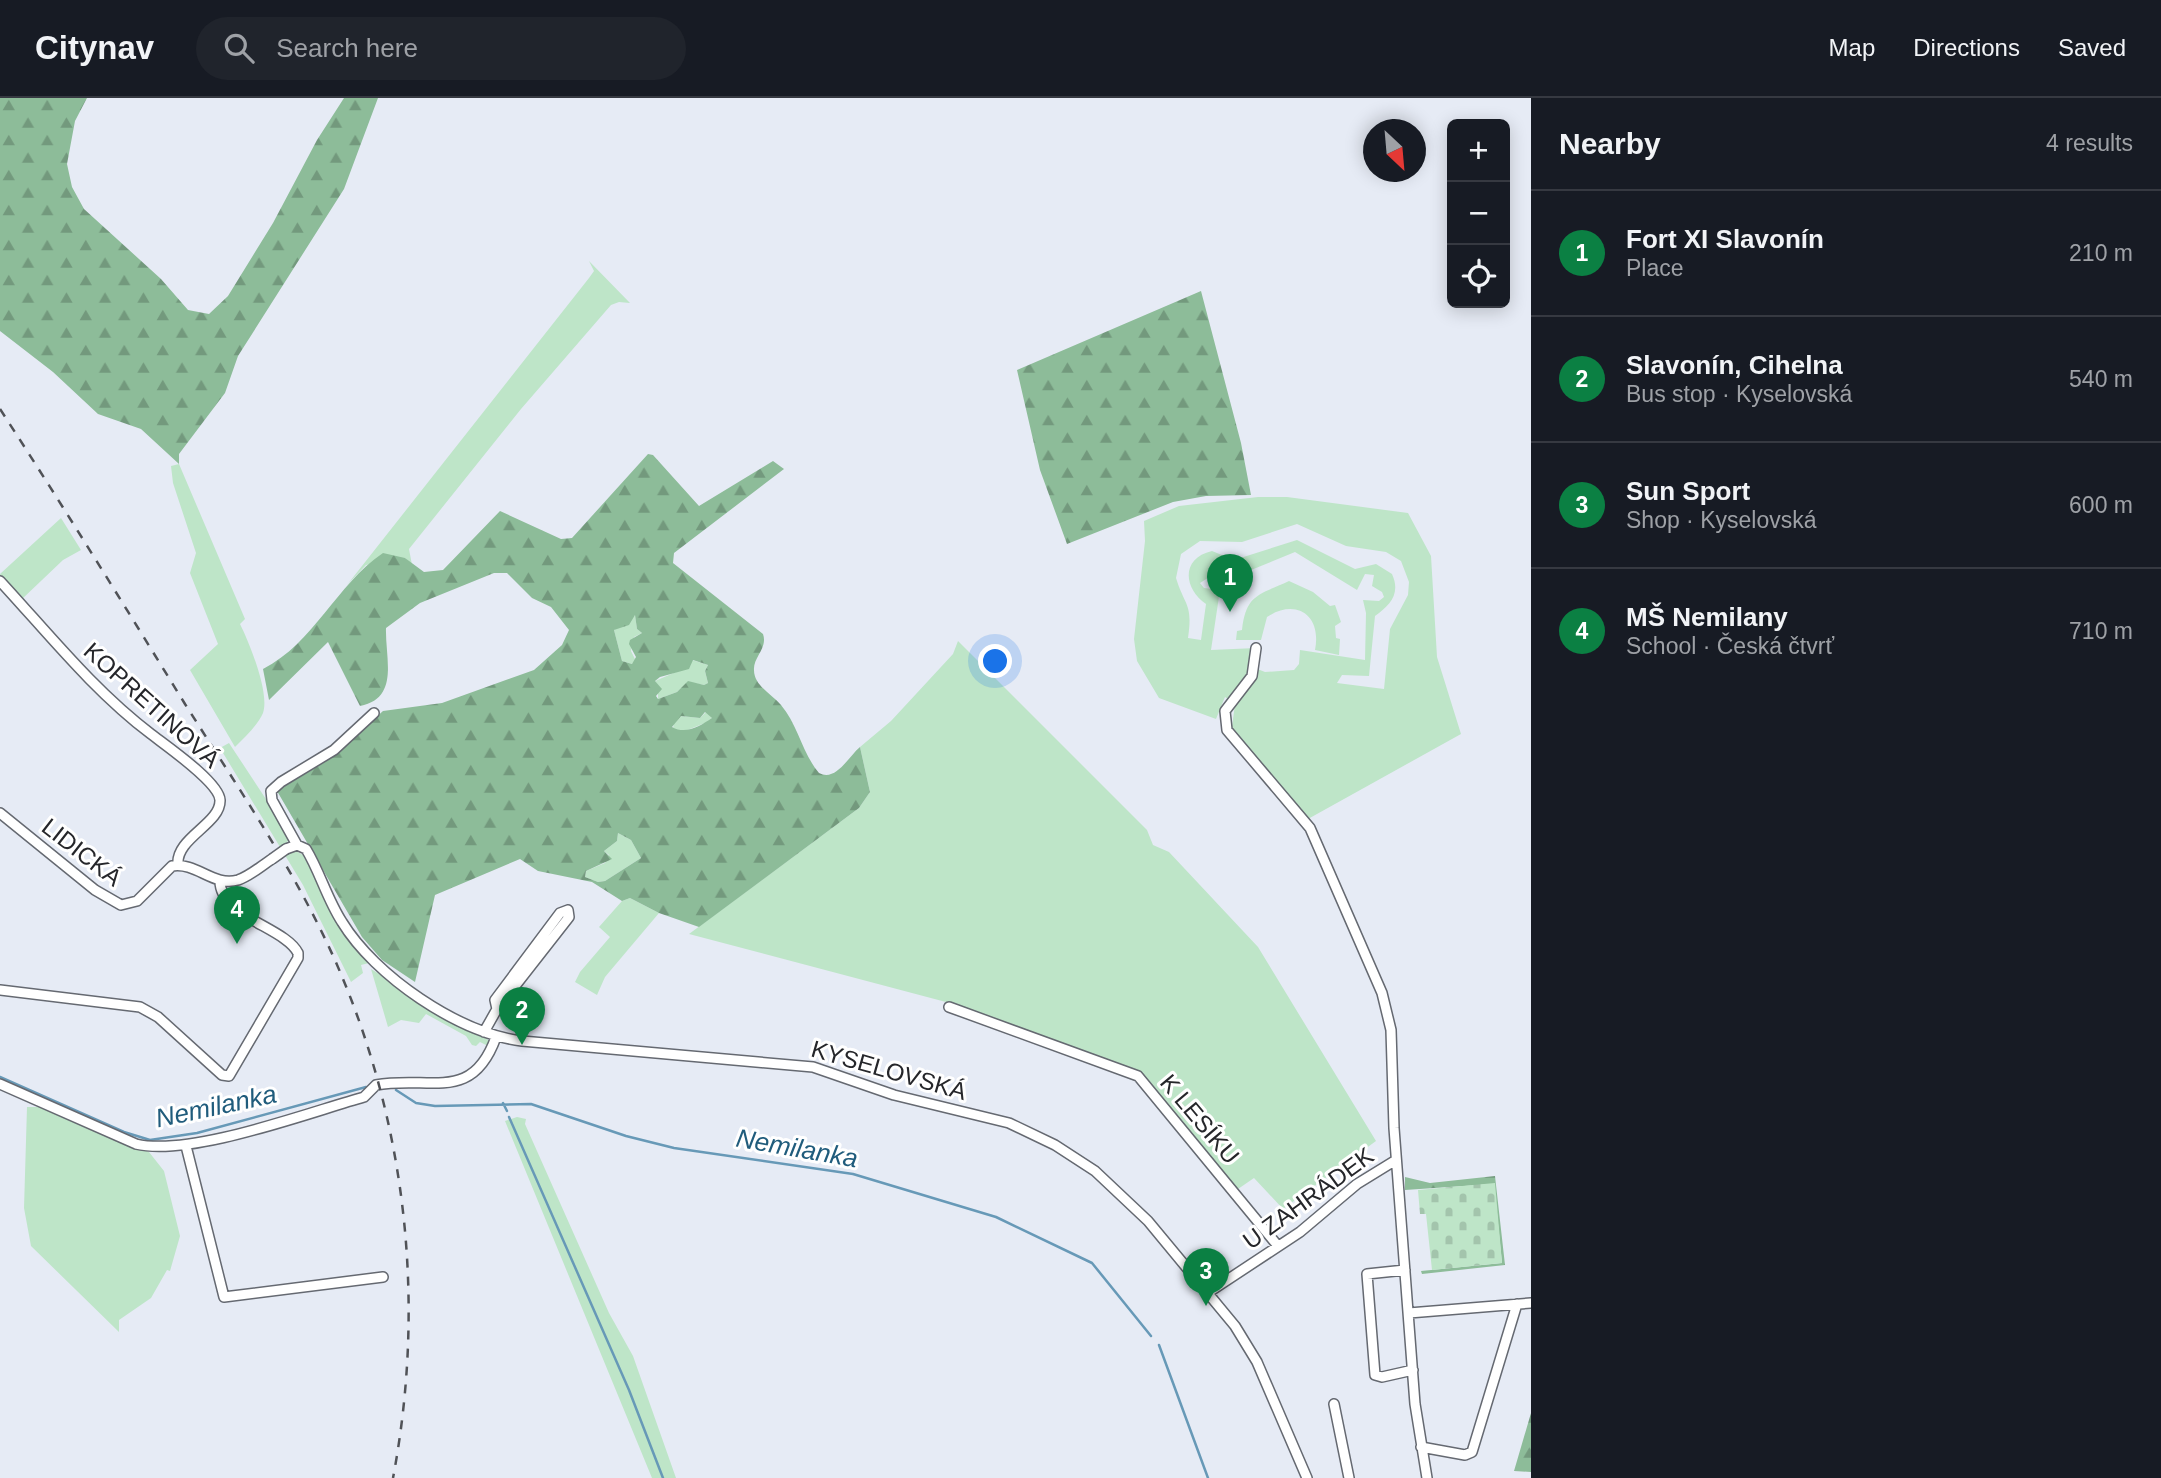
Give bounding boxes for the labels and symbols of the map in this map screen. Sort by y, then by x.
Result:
north arrow [1363,119,1426,182]
pin: 1 [1207,554,1253,612]
street label: KOPRETINOVÁ [79,637,225,773]
your location [978,644,1012,678]
street label: LIDICKÁ [37,813,127,891]
pin: 4 [214,886,260,944]
pin: 2 [499,987,545,1045]
street label: KYSELOVSKÁ [808,1035,970,1105]
street label: K LESÍKU [1155,1069,1245,1169]
water label: Nemilanka [153,1079,279,1133]
water label: Nemilanka [734,1123,860,1173]
street label: U ZAHRÁDEK [1237,1142,1379,1254]
pin: 3 [1183,1248,1229,1306]

